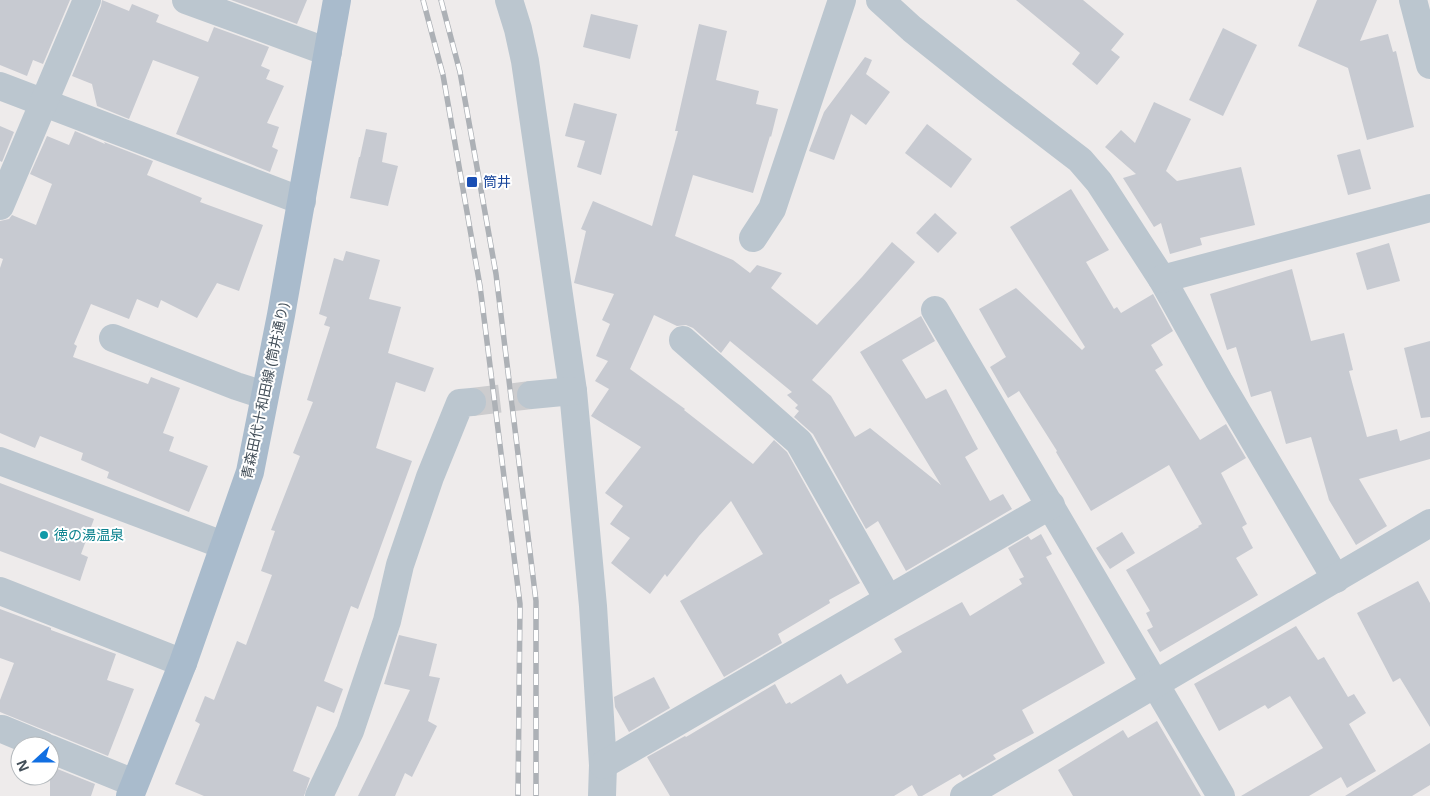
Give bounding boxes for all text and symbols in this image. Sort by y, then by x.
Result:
place label: 筒井 [483,172,511,191]
marker: 筒井 [465,175,479,189]
street label: 青森田代十和田線 (筒井通り) [237,301,293,481]
place label: 徳の湯温泉 [54,525,124,544]
marker: 徳の湯温泉 [38,529,50,541]
north arrow [10,736,60,786]
text: N [11,757,33,775]

